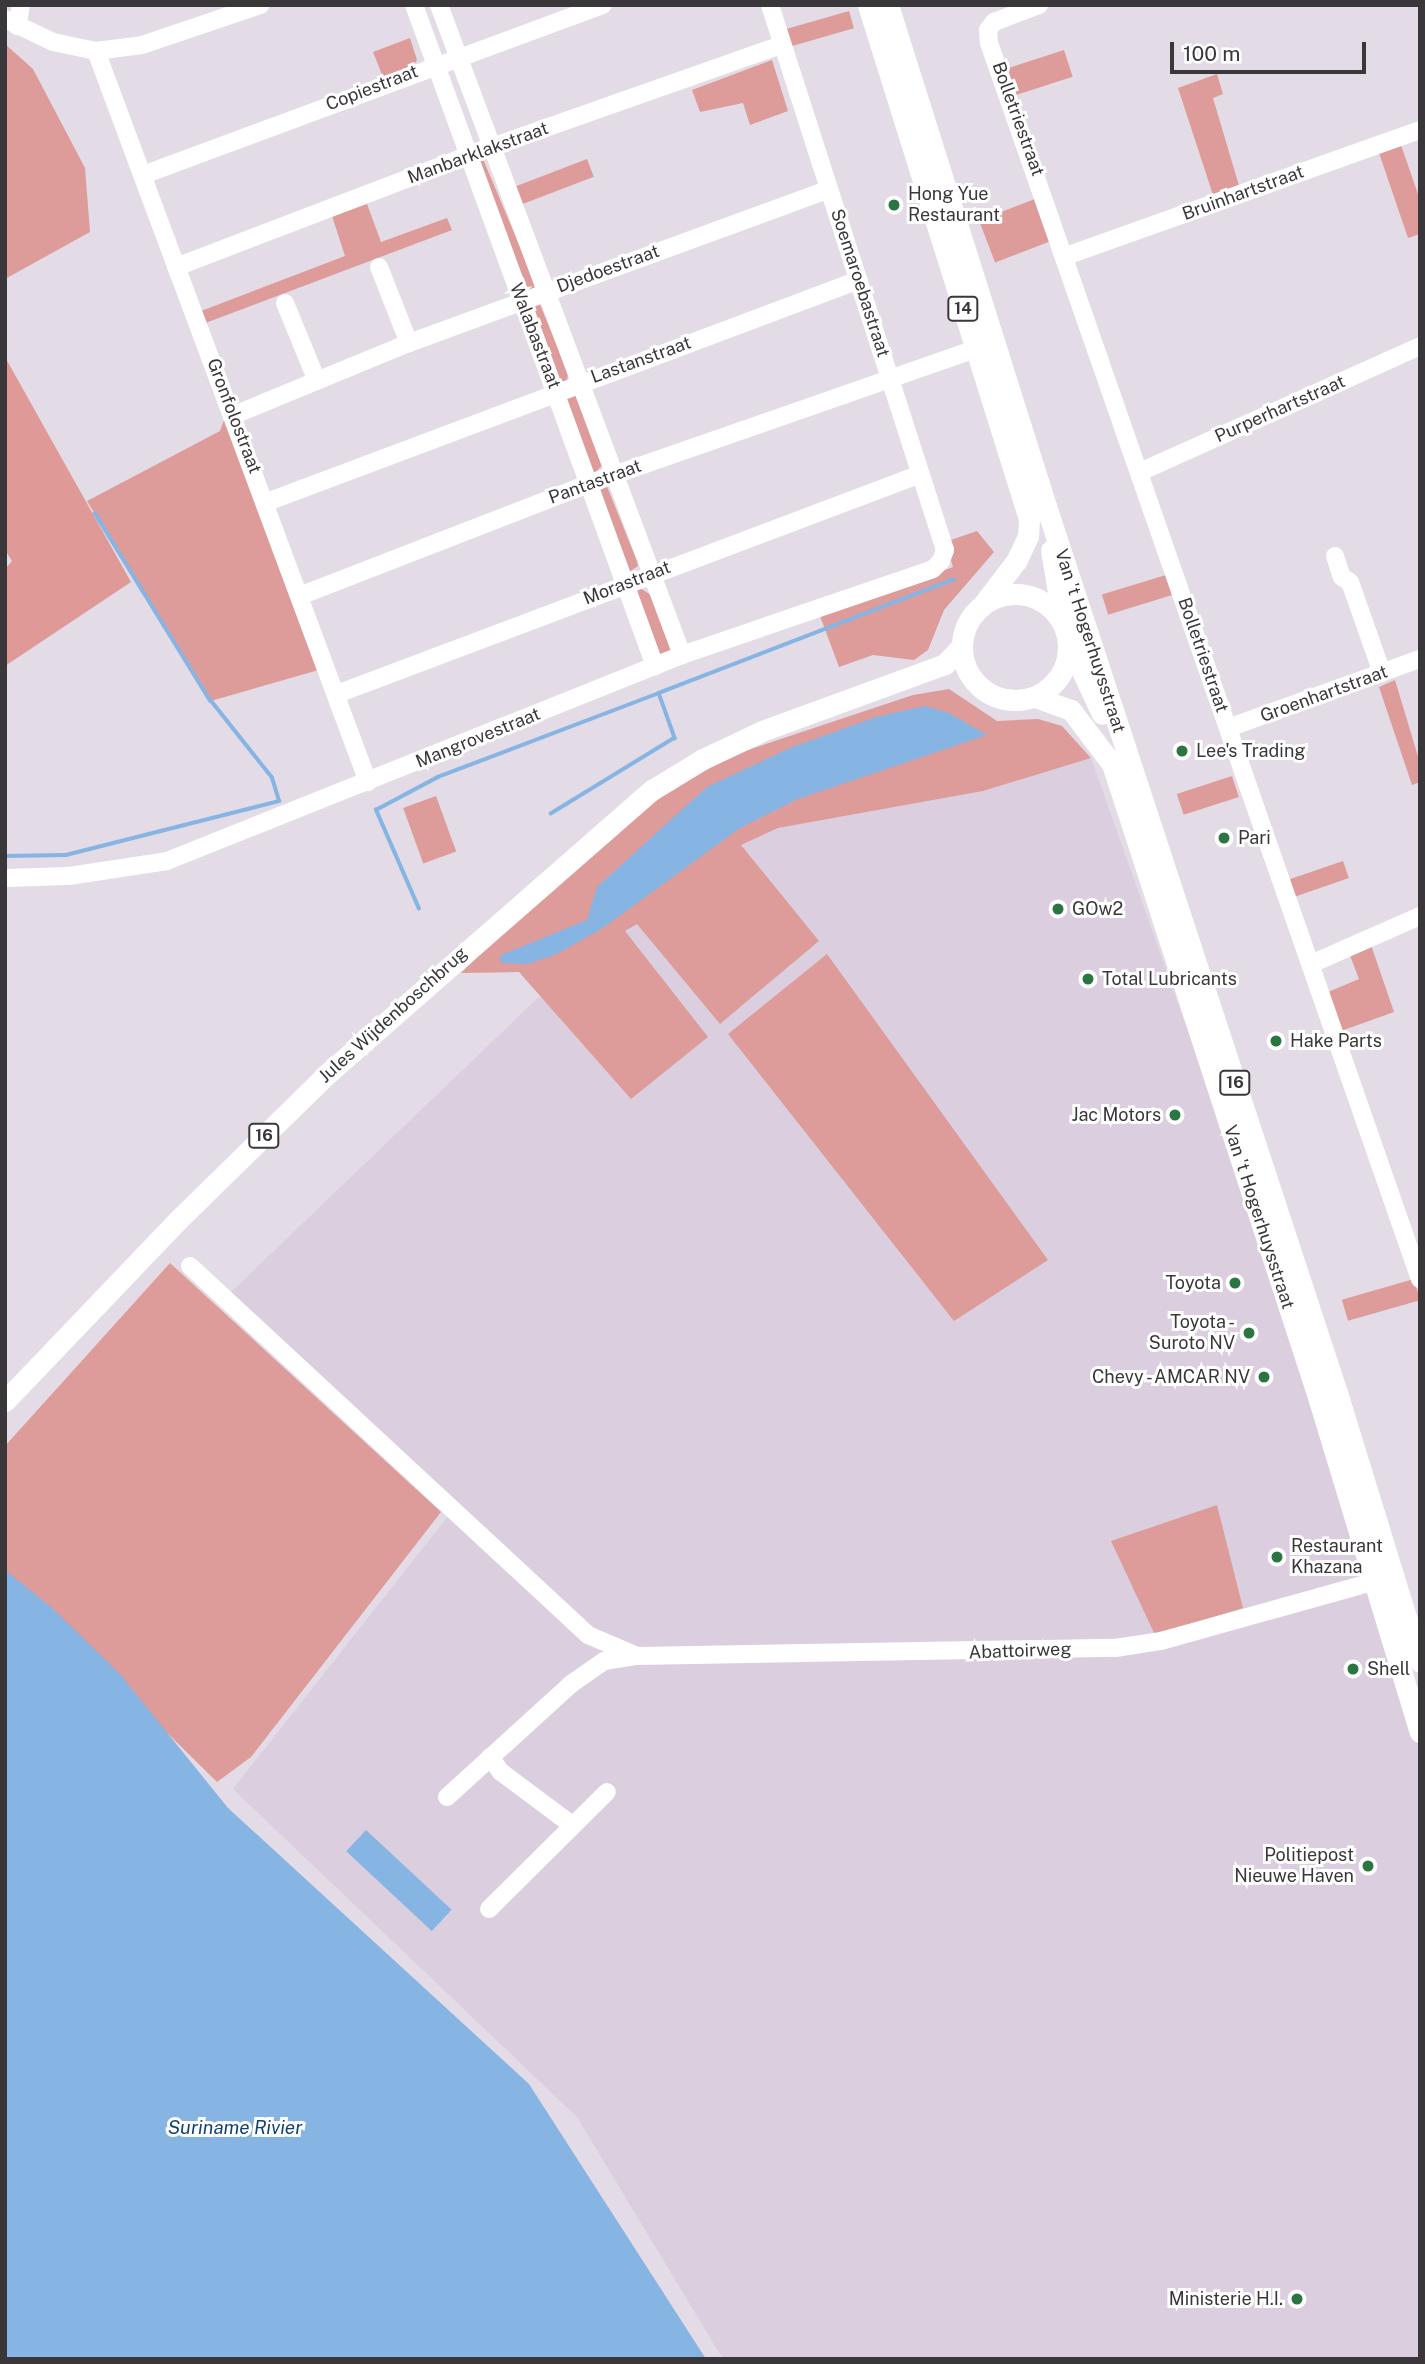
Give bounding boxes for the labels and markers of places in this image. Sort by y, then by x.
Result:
place label: Hong Yue Restaurant [908,184,1000,227]
marker: Hong Yue Restaurant [886,197,902,213]
place label: Lee's Trading [1196,740,1306,762]
marker: Lee's Trading [1174,743,1190,759]
place label: Pari [1238,827,1271,849]
marker: Pari [1216,830,1232,846]
place label: GOw2 [1072,898,1123,920]
marker: GOw2 [1050,901,1066,917]
place label: Total Lubricants [1102,968,1237,990]
marker: Total Lubricants [1080,971,1096,987]
place label: Hake Parts [1290,1030,1382,1052]
marker: Hake Parts [1268,1033,1284,1049]
place label: Jac Motors [1071,1104,1161,1126]
marker: Jac Motors [1167,1107,1183,1123]
place label: Toyota [1165,1272,1221,1294]
marker: Toyota [1227,1275,1243,1291]
place label: Toyota - Suroto NV [1149,1312,1235,1354]
marker: Toyota - Suroto NV [1241,1325,1257,1341]
place label: Chevy - AMCAR NV [1087,1366,1250,1388]
marker: Chevy - AMCAR NV [1256,1369,1272,1385]
place label: Restaurant Khazana [1291,1536,1383,1578]
marker: Restaurant Khazana [1269,1549,1285,1565]
place label: Shell [1367,1658,1410,1680]
marker: Shell [1345,1661,1361,1677]
place label: Politiepost Nieuwe Haven [1234,1845,1354,1888]
marker: Politiepost Nieuwe Haven [1360,1858,1376,1874]
place label: Ministerie H.I. [1169,2288,1283,2310]
marker: Ministerie H.I. [1289,2291,1305,2307]

